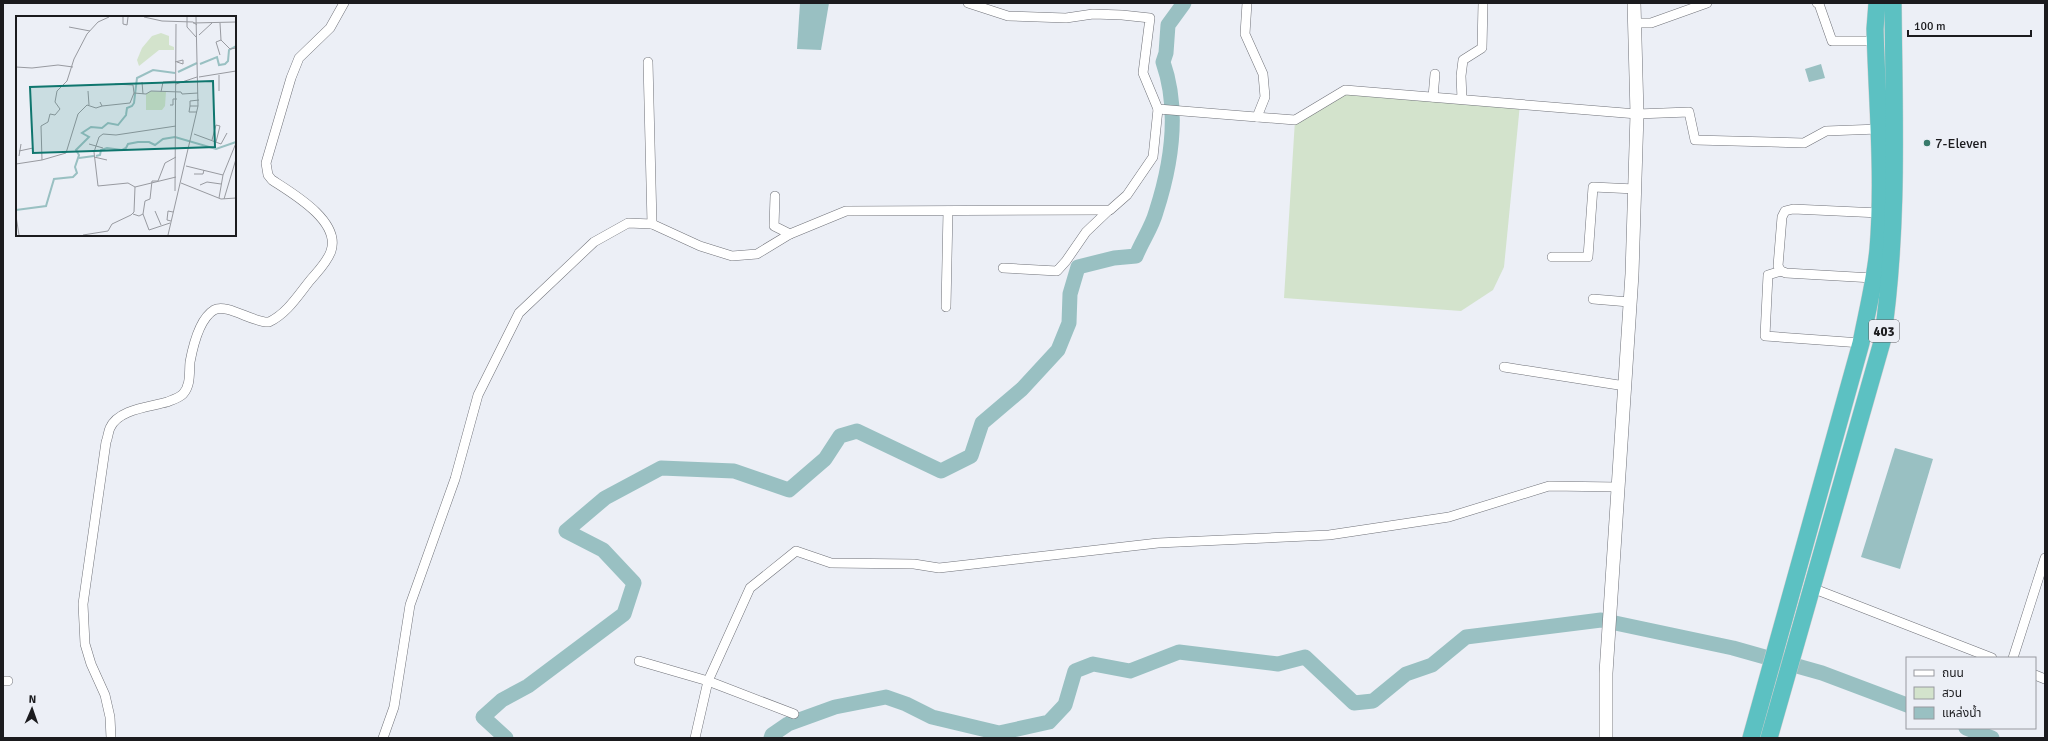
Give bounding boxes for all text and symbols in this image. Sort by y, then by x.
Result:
scale bar [1908,12,2031,38]
inset map [16,16,236,236]
text: 100 m [1914,19,1946,34]
place label: 7-Eleven [1935,135,1987,152]
marker: 7-Eleven [1922,138,1932,148]
road number: 403 [1869,320,1899,342]
legend [1906,657,2036,729]
text: ถนน [1942,666,1964,681]
text: สวน [1942,686,1962,701]
north arrow [12,689,52,729]
text: N [28,693,36,706]
text: แหล่งน้ำ [1942,704,1981,721]

